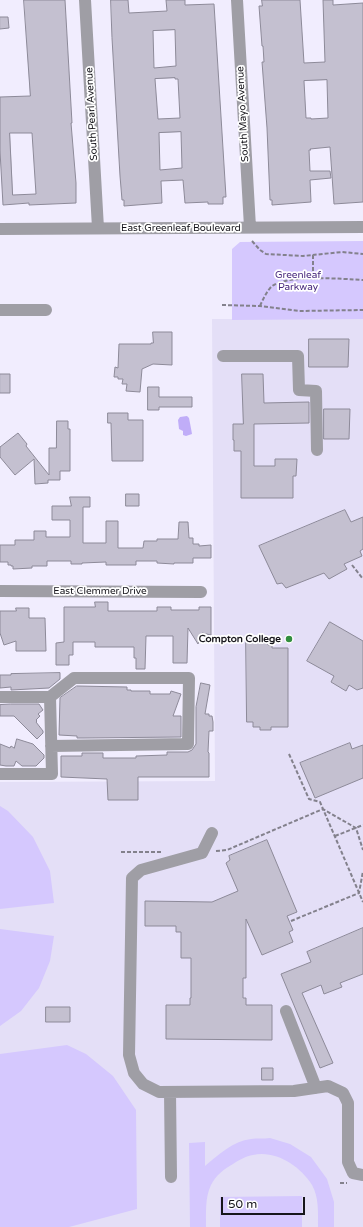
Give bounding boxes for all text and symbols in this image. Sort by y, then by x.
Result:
street label: South Mayo Avenue [235,66,251,162]
street label: South Pearl Avenue [84,67,100,161]
street label: East Greenleaf Boulevard [121,222,241,234]
park label: Greenleaf Parkway [275,269,321,292]
street label: East Clemmer Drive [53,585,147,597]
place label: Compton College [199,633,281,645]
marker: Compton College [284,634,294,644]
scale bar [223,1189,307,1215]
text: 50 m [228,1197,257,1211]

